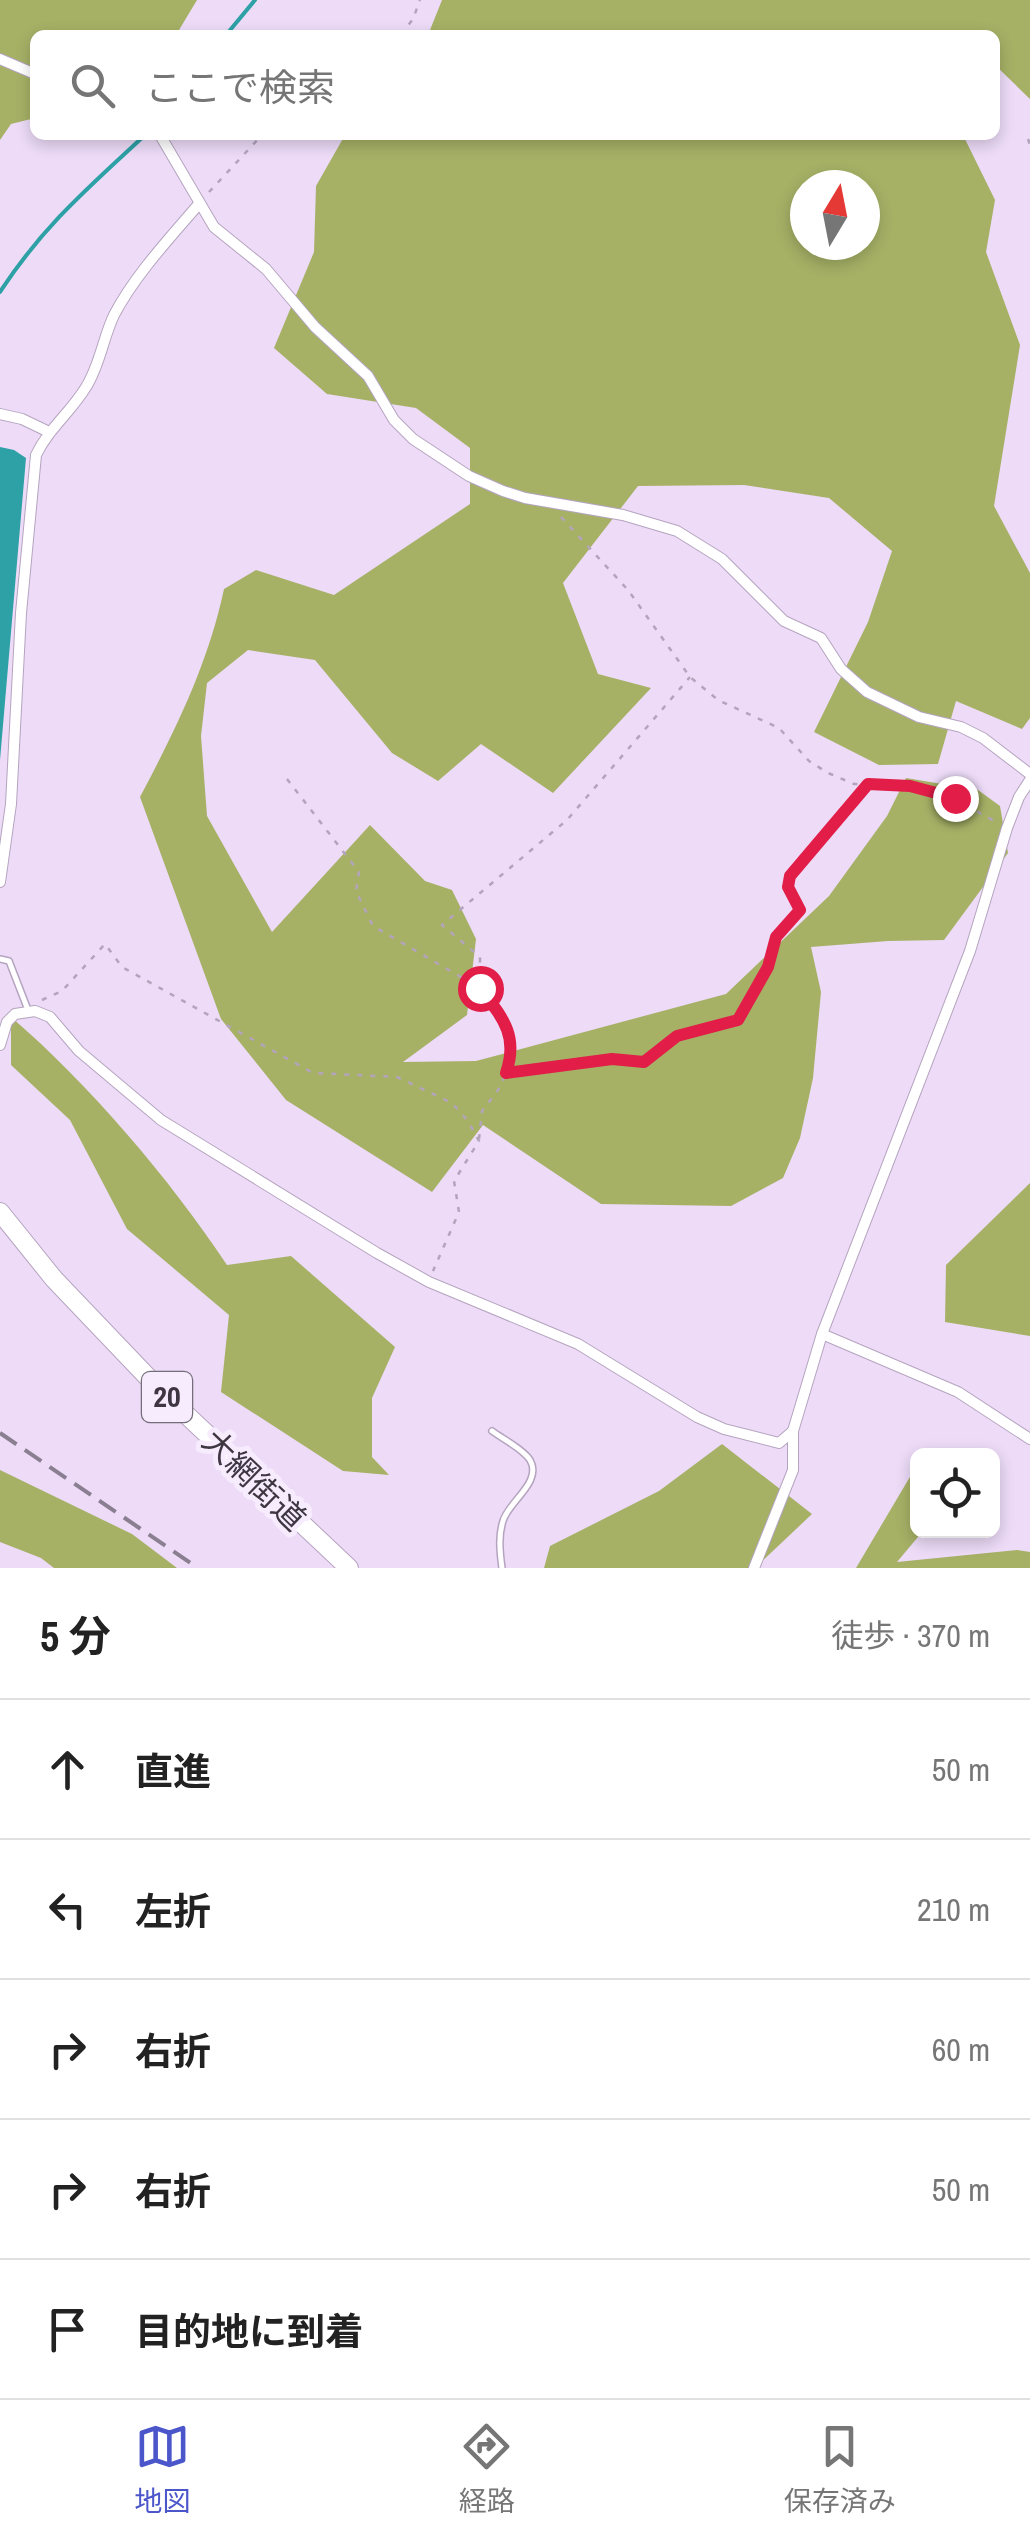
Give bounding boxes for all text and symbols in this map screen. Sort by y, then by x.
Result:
search box [30,30,1000,140]
icon: search [65,58,120,113]
text: ここで検索 [145,62,335,113]
north arrow [790,170,880,260]
route end [933,776,979,822]
route start [458,966,504,1012]
road number: 20 [142,1372,192,1422]
street label: 大網街道 [193,1420,315,1540]
map controls [910,1448,1000,1538]
button: locate [910,1448,1000,1538]
text: 5 分 [40,1608,111,1664]
text: 徒歩 · 370 m [831,1614,990,1657]
icon: ahead [40,1742,95,1797]
text: 直進 [135,1746,211,1797]
text: 50 m [932,1748,990,1791]
icon: left [40,1882,95,1937]
text: 左折 [135,1886,211,1937]
text: 210 m [917,1888,990,1931]
icon: right [40,2022,95,2077]
text: 右折 [135,2026,211,2077]
text: 60 m [932,2028,990,2071]
icon: right [40,2162,95,2217]
text: 右折 [135,2166,211,2217]
text: 50 m [932,2168,990,2211]
icon: arrive [40,2302,95,2357]
text: 目的地に到着 [135,2306,363,2357]
tab: 地図 [134,2419,190,2520]
tab: 経路 [459,2419,515,2520]
tab: 保存済み [784,2419,896,2520]

